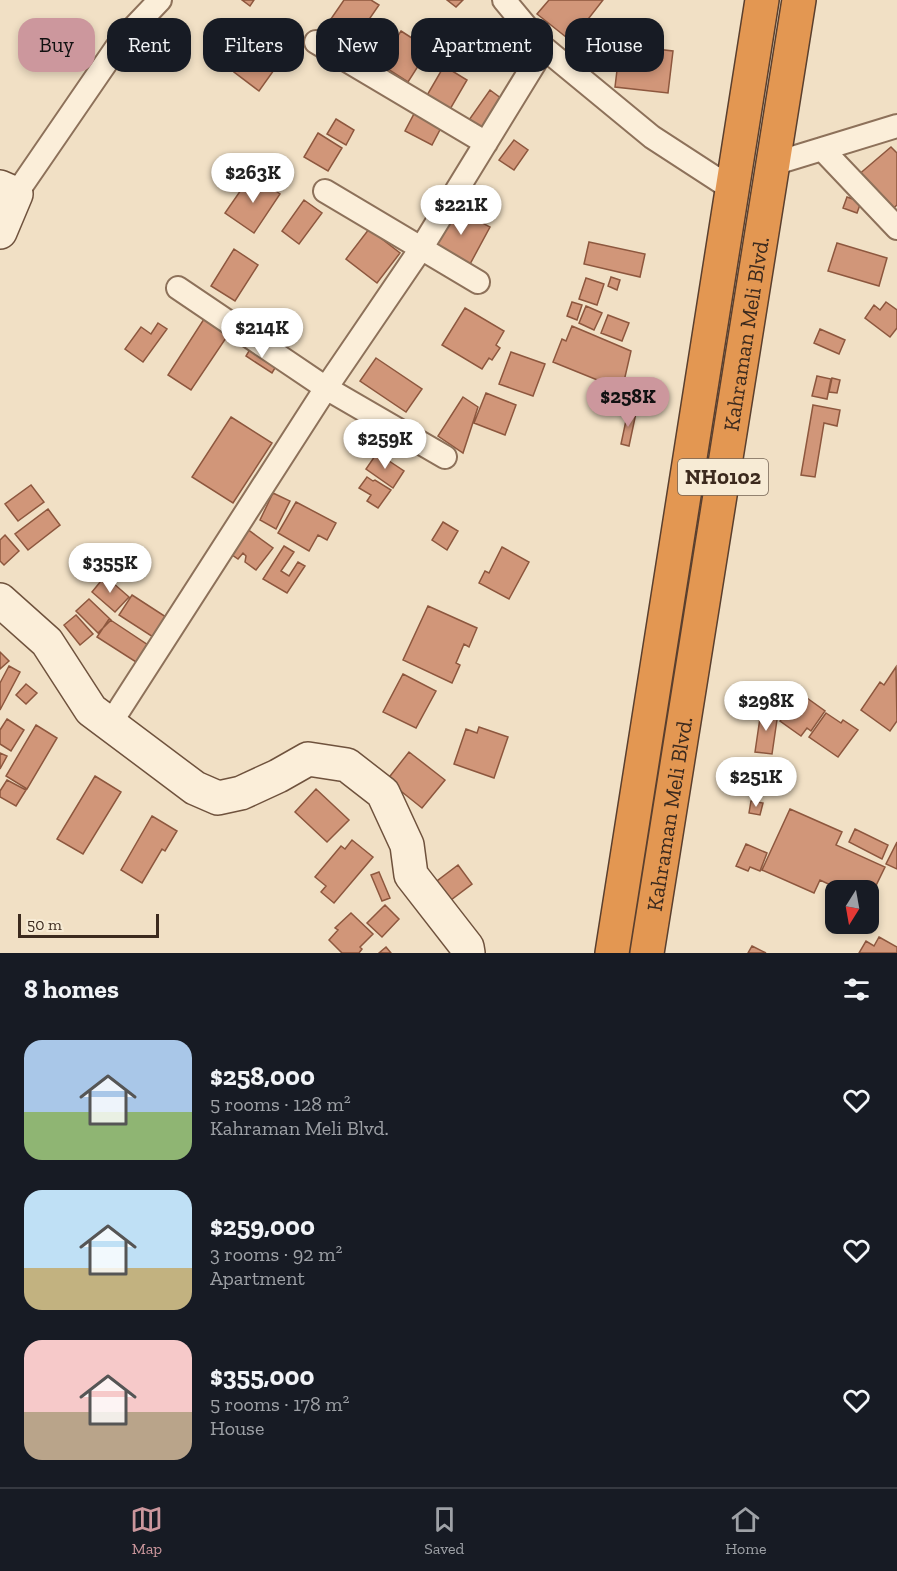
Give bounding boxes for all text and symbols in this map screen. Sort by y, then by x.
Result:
chip: Buy [18,18,95,72]
chip: Rent [107,18,191,72]
chip: Filters [203,18,304,72]
chip: New [316,18,399,72]
chip: Apartment [411,18,553,72]
chip: House [565,18,664,72]
pin: $263K [211,153,295,204]
text: $263K [225,160,281,184]
pin: $221K [419,185,503,236]
text: $221K [435,192,487,216]
street label: Kahraman Meli Blvd. [717,235,775,433]
pin: $214K [220,308,304,359]
text: $214K [235,315,289,339]
pin: $258K [586,377,670,428]
text: $258K [600,384,656,408]
pin: $259K [343,419,427,470]
text: $259K [357,426,413,450]
road number: NH0102 [678,459,768,495]
pin: $355K [68,543,152,594]
text: $355K [83,550,137,574]
pin: $298K [724,681,808,732]
text: $298K [738,688,794,712]
street label: Kahraman Meli Blvd. [641,715,699,913]
pin: $251K [714,757,798,808]
text: $251K [730,764,782,788]
north arrow [825,880,879,934]
map controls [825,880,879,934]
scale bar [18,911,159,938]
text: 50 m [27,915,62,934]
text: 8 homes [24,973,119,1005]
icon: filters [840,973,873,1006]
text: $258,000 [210,1060,315,1092]
icon: home [72,1064,144,1136]
icon: heart [840,1084,873,1117]
text: 5 rooms · 128 m² [210,1092,351,1116]
text: Kahraman Meli Blvd. [210,1116,389,1140]
text: $259,000 [210,1210,315,1242]
icon: home [72,1214,144,1286]
icon: heart [840,1234,873,1267]
text: 3 rooms · 92 m² [210,1242,342,1266]
text: Apartment [210,1266,305,1290]
text: $355,000 [210,1360,314,1392]
icon: home [72,1364,144,1436]
icon: heart [840,1384,873,1417]
text: 5 rooms · 178 m² [210,1392,349,1416]
text: House [210,1416,264,1440]
tab: Map [130,1503,163,1558]
tab: Saved [424,1503,464,1558]
tab: Home [725,1503,767,1558]

